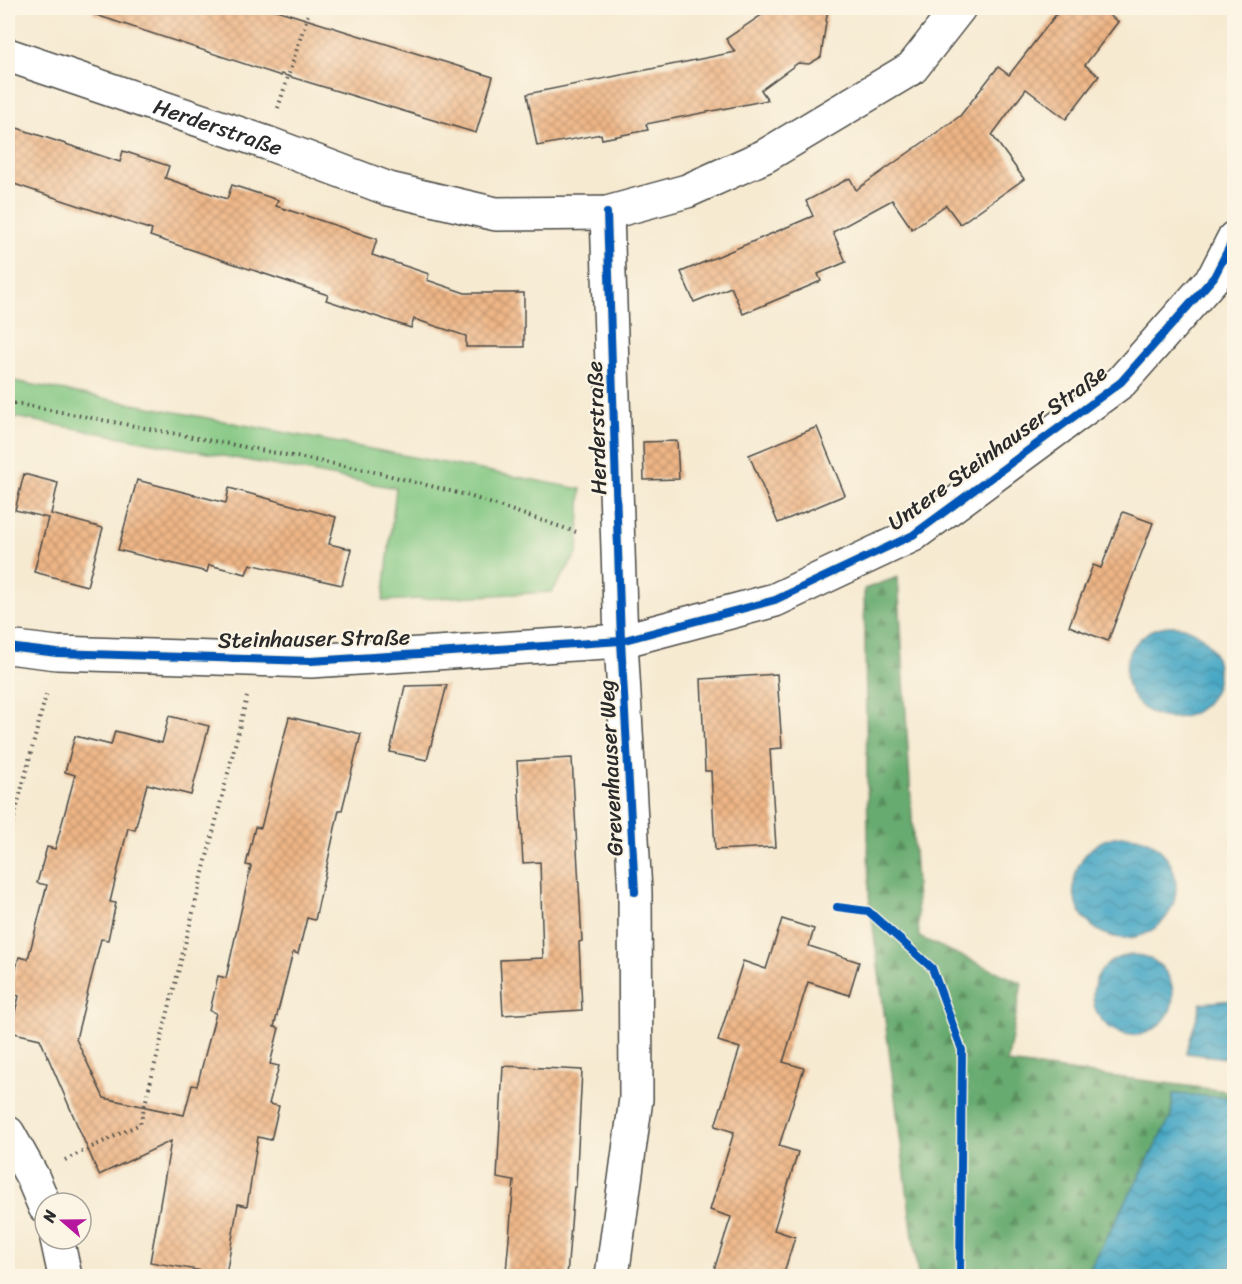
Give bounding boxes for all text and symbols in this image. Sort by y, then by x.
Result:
street label: Herderstraße [148,87,288,167]
street label: Untere Steinhauser Straße [879,354,1116,541]
street label: Herderstraße [575,360,618,496]
street label: Steinhauser Straße [217,617,411,660]
street label: Grevenhauser Weg [586,679,635,857]
north arrow [33,1191,93,1251]
text: N [34,1205,65,1227]

